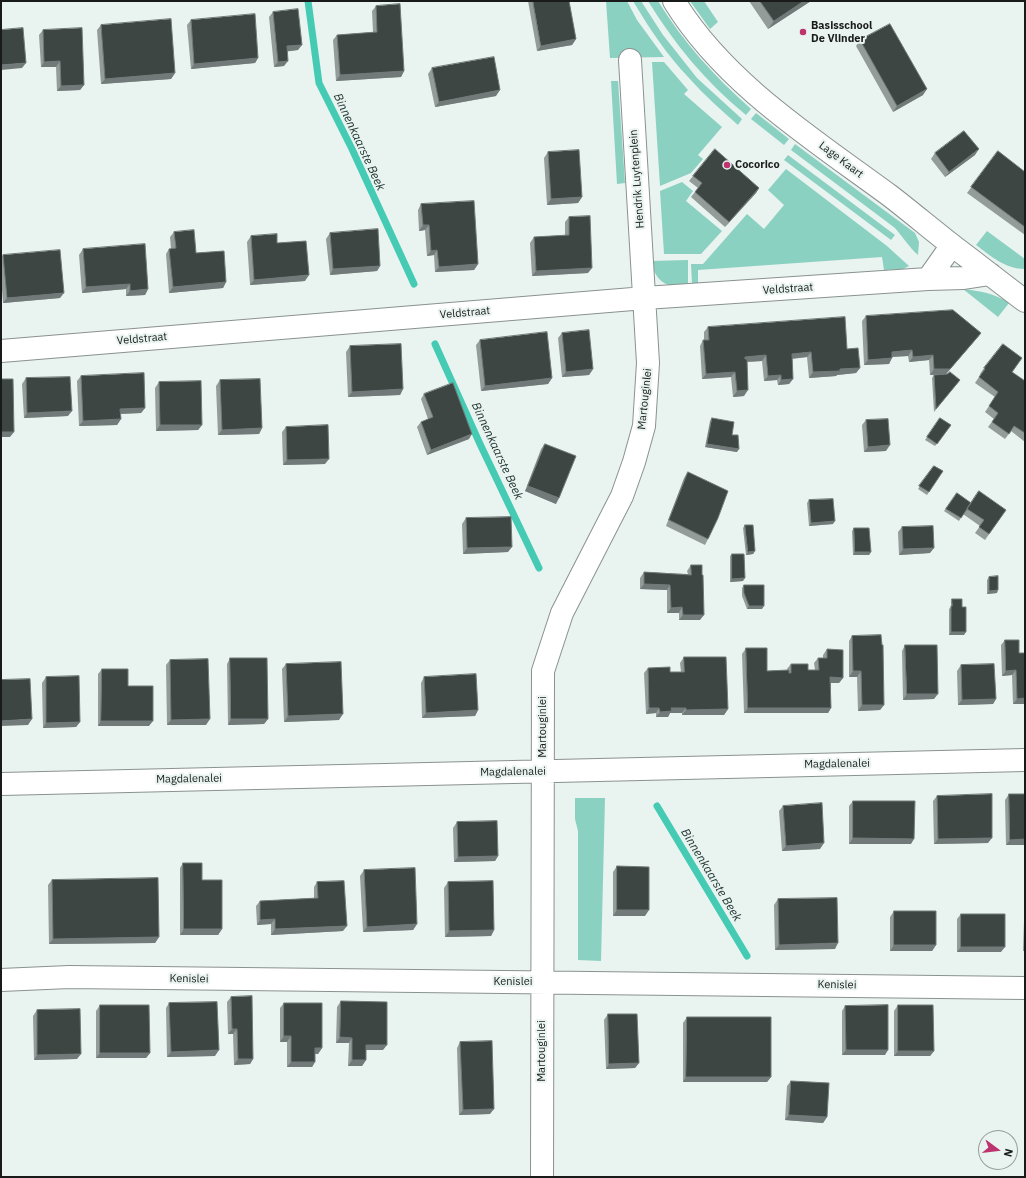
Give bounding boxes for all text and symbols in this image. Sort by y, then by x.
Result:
place label: Basisschool De Vlinder [811,19,872,45]
marker: Basisschool De Vlinder [798,27,808,37]
water label: Binnenkaarste Beek [330,91,388,193]
street label: Hendrik Luytenplein [627,129,647,229]
street label: Lage Kaart [816,139,866,181]
place label: Cocorico [735,158,780,172]
marker: Cocorico [722,160,732,170]
street label: Veldstraat [762,281,814,297]
street label: Veldstraat [439,304,491,322]
street label: Veldstraat [116,330,168,348]
street label: Martouginlei [635,368,655,430]
water label: Binnenkaarste Beek [468,400,526,502]
street label: Martouginlei [536,696,550,758]
street label: Magdalenalei [804,757,870,771]
street label: Magdalenalei [480,765,546,779]
street label: Magdalenalei [156,772,222,786]
water label: Binnenkaarste Beek [678,826,744,924]
street label: Kenislei [169,972,209,986]
street label: Kenislei [494,975,532,989]
street label: Kenislei [817,978,857,992]
street label: Martouginlei [535,1020,549,1082]
north arrow [978,1130,1018,1170]
text: N [1001,1147,1016,1159]

